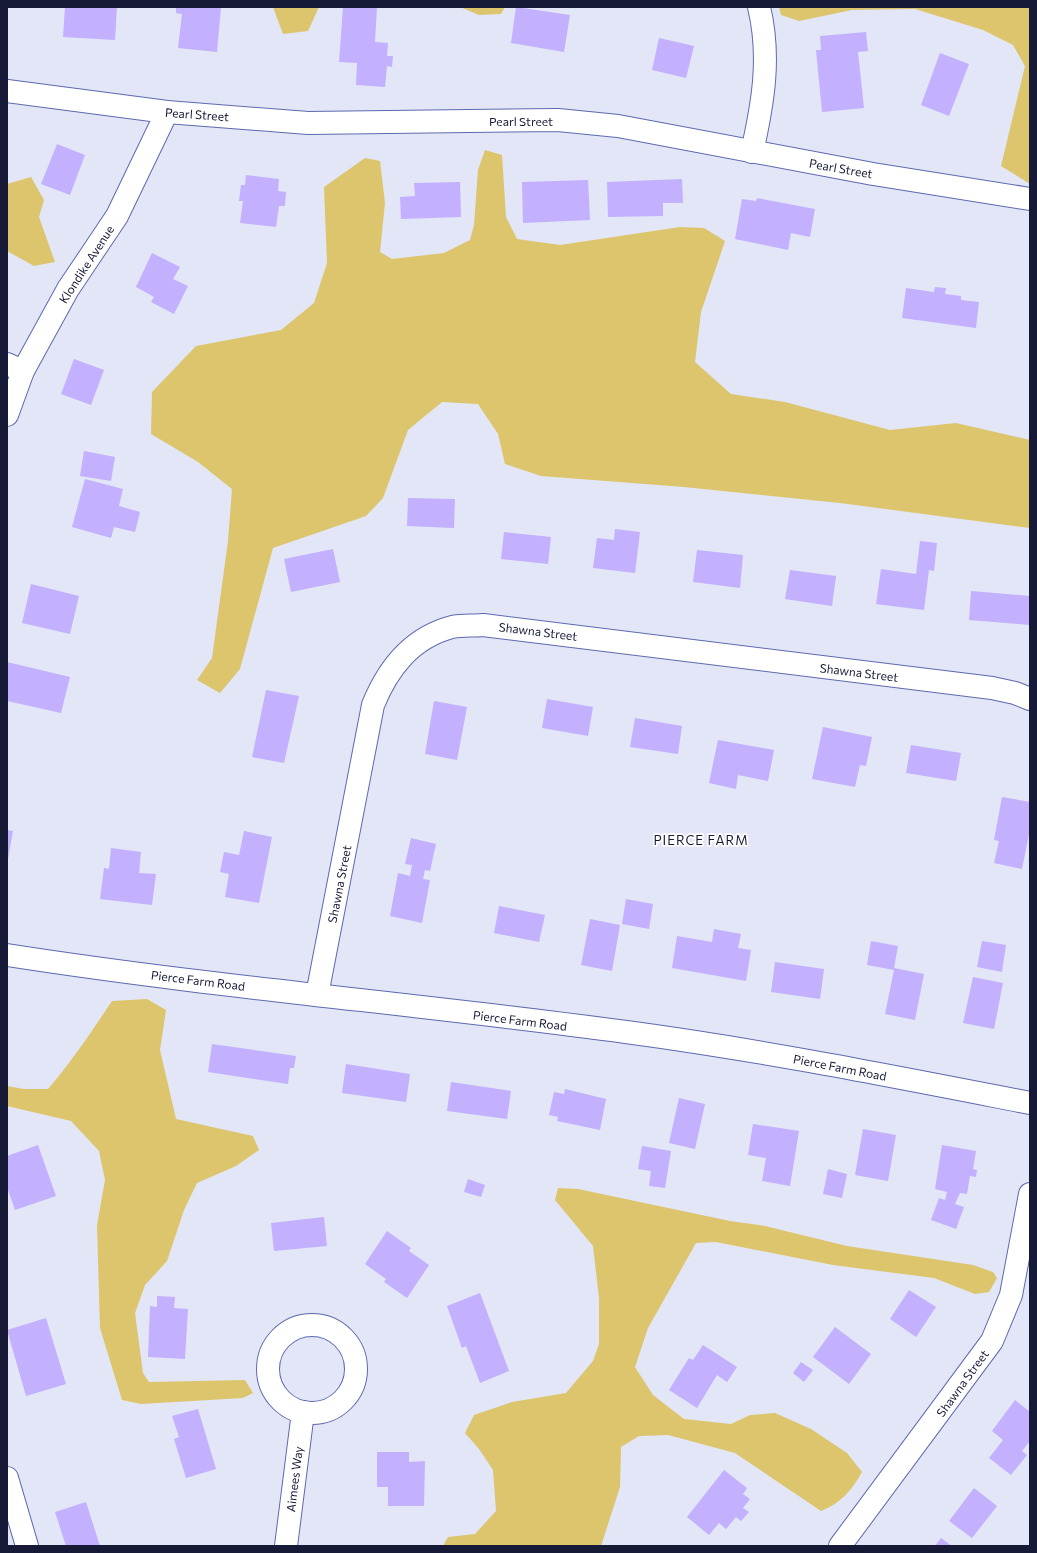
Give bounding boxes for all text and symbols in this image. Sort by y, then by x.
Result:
street label: Pearl Street [165,105,229,123]
street label: Pearl Street [489,114,553,128]
street label: Pearl Street [808,156,874,180]
street label: Klondike Avenue [56,222,116,306]
street label: Shawna Street [498,619,578,643]
street label: Shawna Street [819,660,899,684]
district label: PIERCE FARM [653,832,749,848]
street label: Shawna Street [325,844,353,924]
street label: Pierce Farm Road [150,967,246,993]
street label: Pierce Farm Road [472,1007,568,1033]
street label: Pierce Farm Road [792,1051,888,1083]
street label: Shawna Street [933,1347,991,1419]
street label: Aimees Way [283,1445,305,1513]

